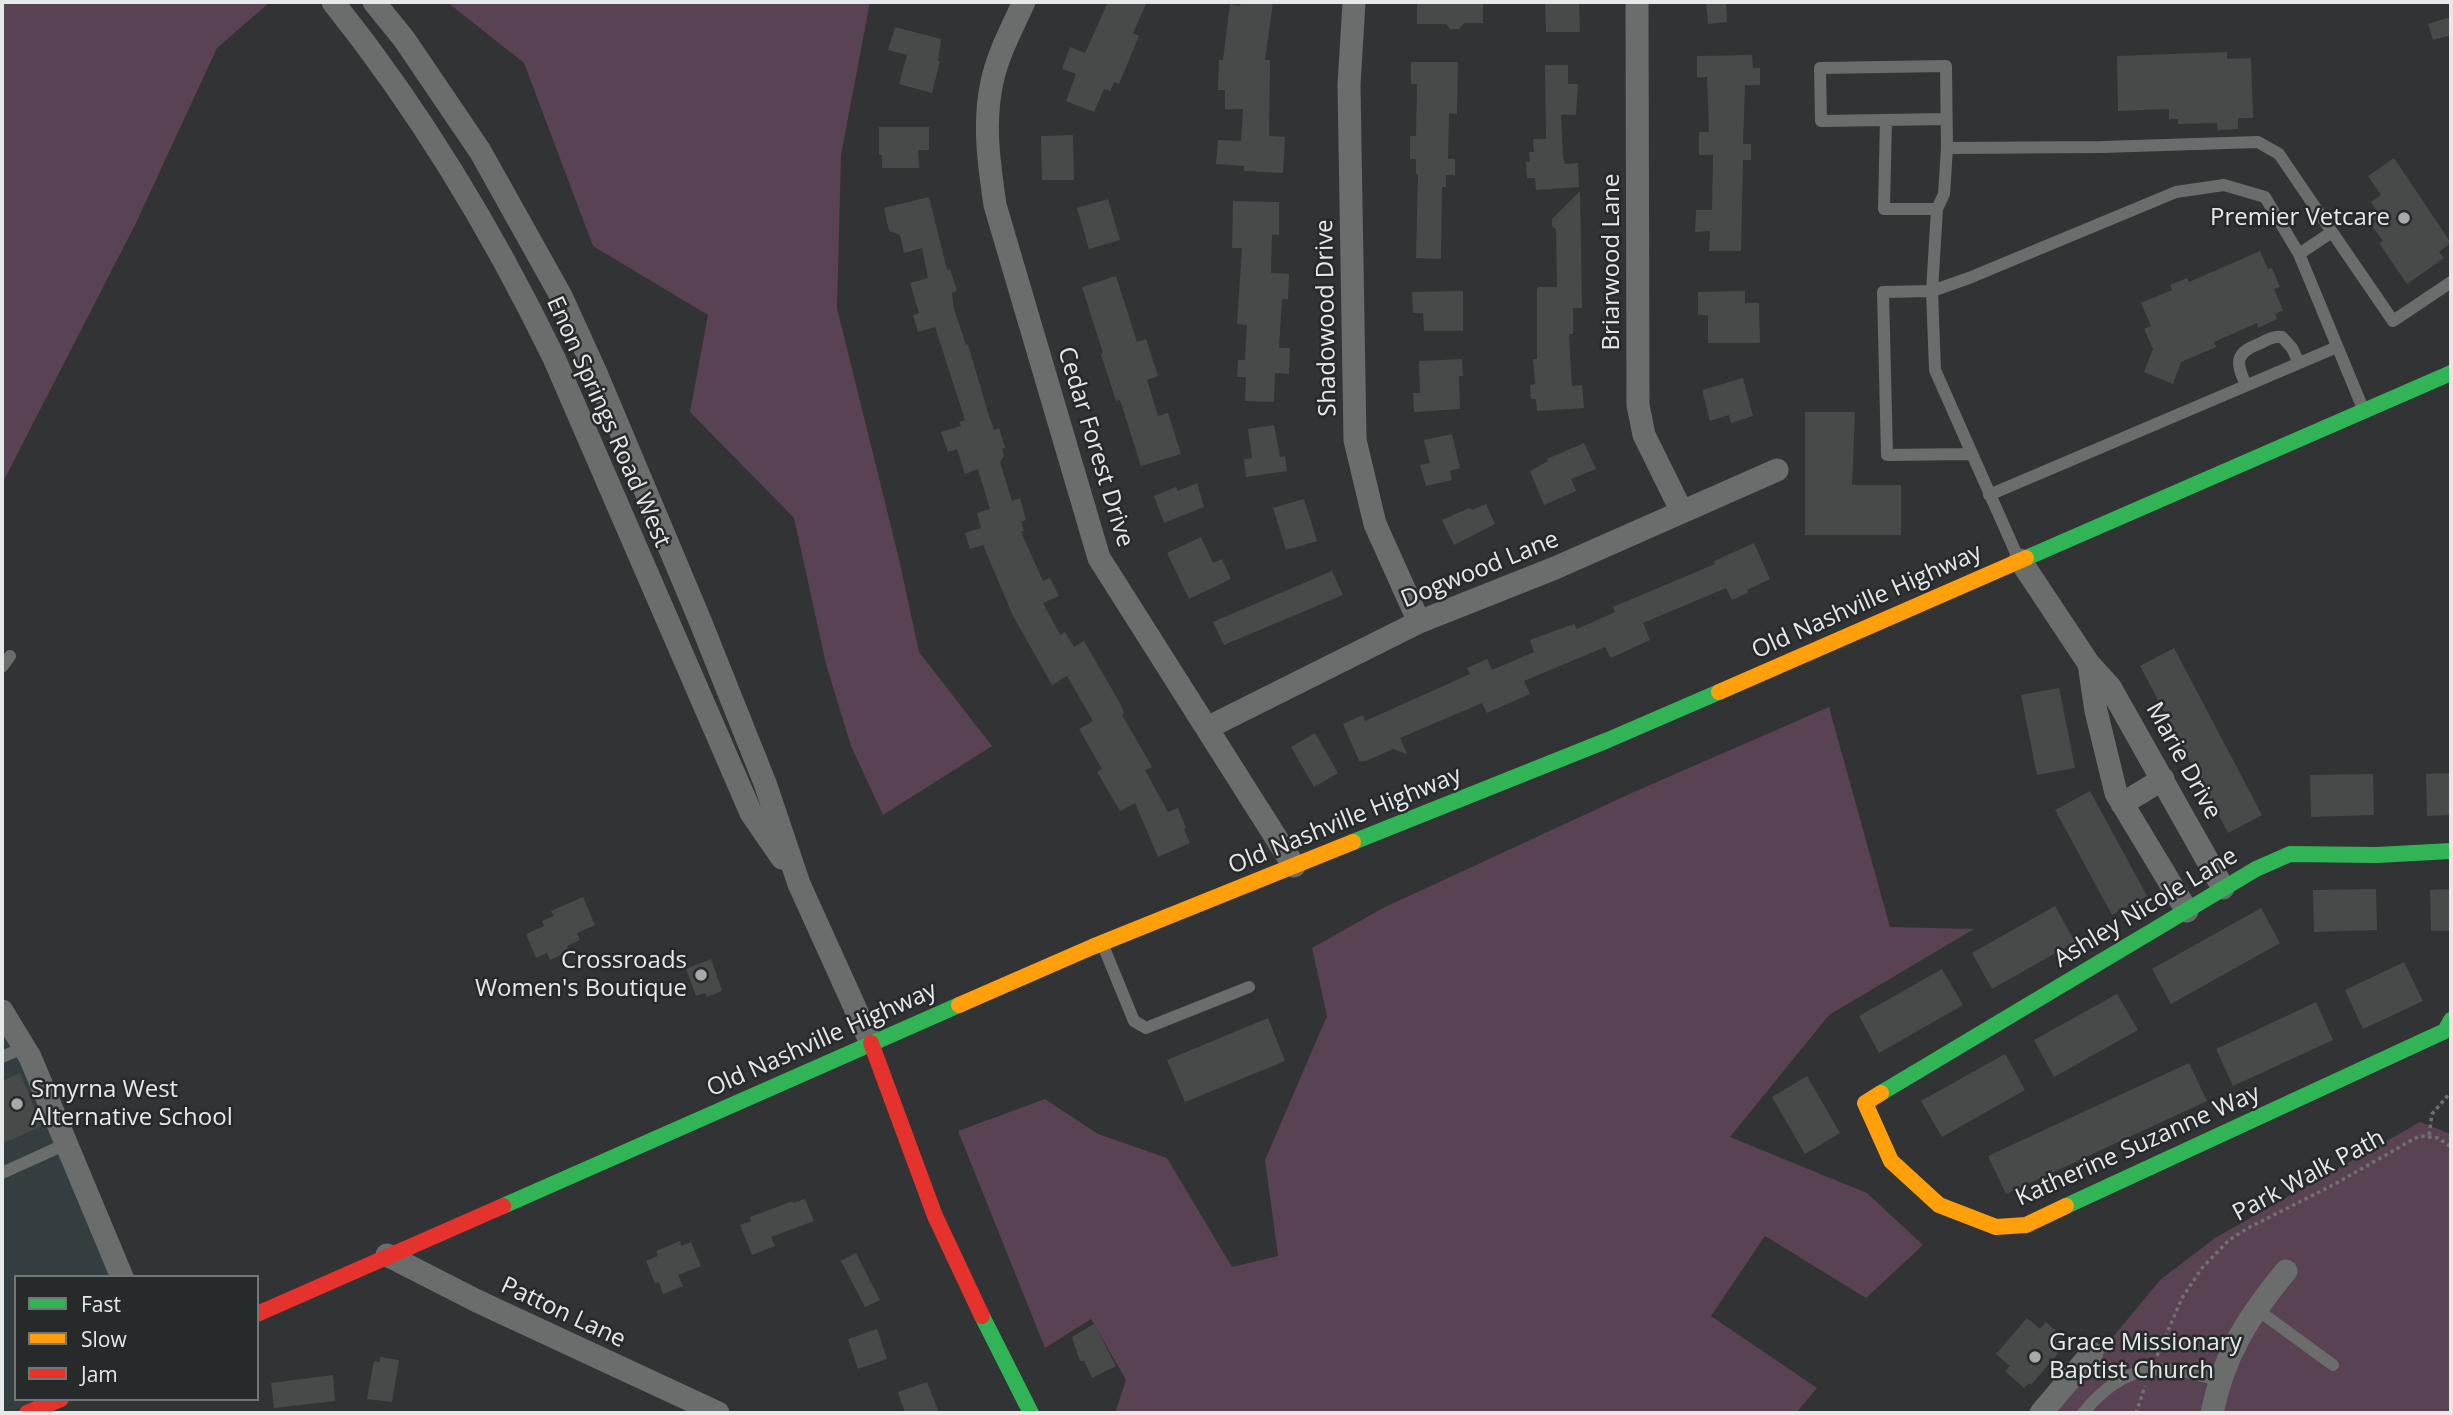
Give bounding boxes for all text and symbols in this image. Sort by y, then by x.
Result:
street label: Briarwood Lane [1598,174,1626,350]
place label: Premier Vetcare [2210,204,2390,232]
marker: Premier Vetcare [2396,210,2412,226]
street label: Shadowood Drive [1311,219,1343,417]
street label: Enon Springs Road West [540,292,676,552]
street label: Cedar Forest Drive [1051,343,1139,551]
street label: Dogwood Lane [1397,525,1563,615]
street label: Old Nashville Highway [1748,538,1986,666]
street label: Marie Drive [2139,697,2227,825]
street label: Old Nashville Highway [1224,761,1466,881]
street label: Ashley Nicole Lane [2049,842,2243,974]
place label: Crossroads Women's Boutique [475,947,687,1003]
marker: Crossroads Women's Boutique [693,967,709,983]
street label: Old Nashville Highway [703,976,941,1104]
place label: Smyrna West Alternative School [31,1076,233,1132]
street label: Katherine Suzanne Way [2011,1079,2265,1213]
marker: Smyrna West Alternative School [9,1096,25,1112]
street label: Park Walk Path [2228,1124,2390,1228]
street label: Patton Lane [496,1272,630,1354]
legend [14,1275,259,1401]
text: Fast [81,1290,121,1318]
text: Slow [81,1325,127,1353]
place label: Grace Missionary Baptist Church [2049,1329,2242,1385]
marker: Grace Missionary Baptist Church [2027,1349,2043,1365]
text: Jam [81,1360,118,1388]

